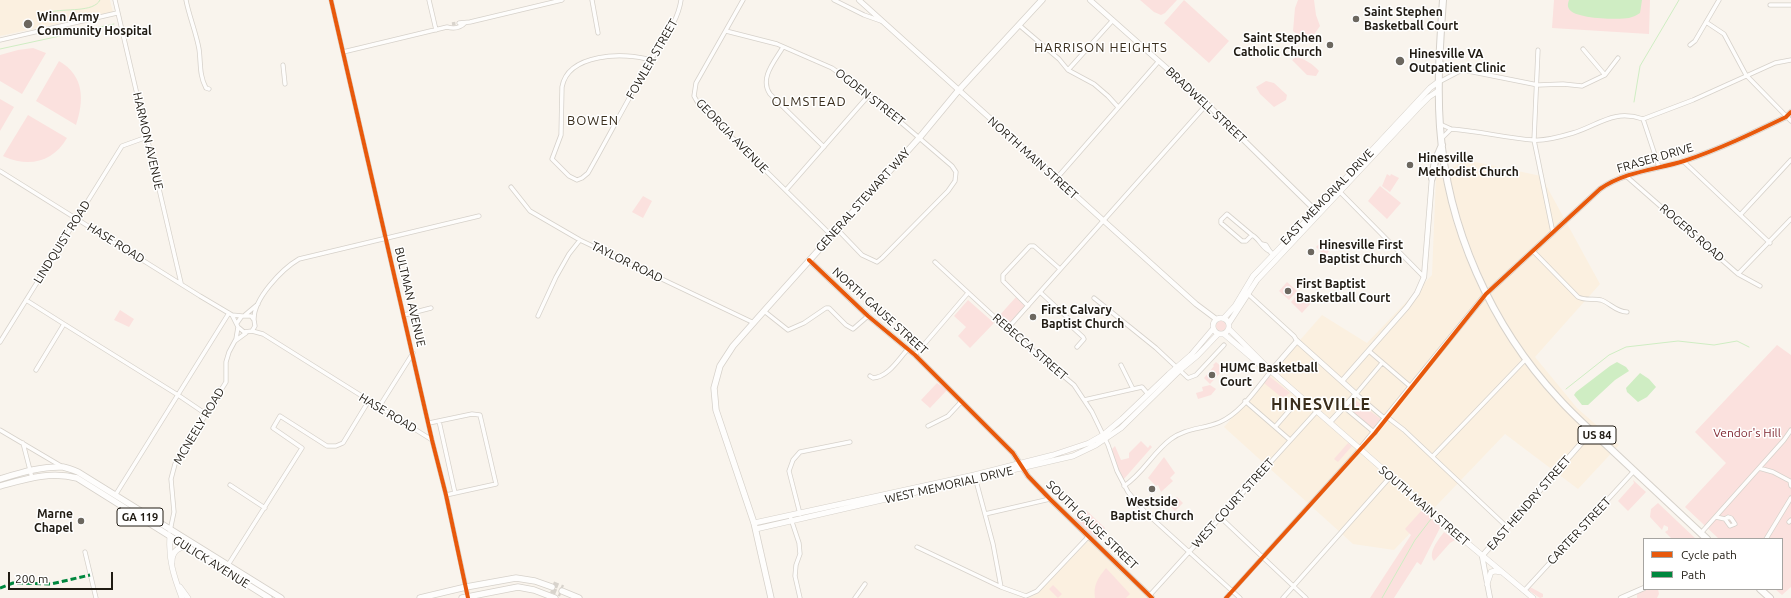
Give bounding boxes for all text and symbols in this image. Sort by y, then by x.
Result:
place label: Saint Stephen Basketball Court [1364,5,1458,33]
place label: Winn Army Community Hospital [37,10,152,38]
marker: Saint Stephen Basketball Court [1351,14,1361,24]
street label: FOWLER STREET [623,16,681,102]
marker: Winn Army Community Hospital [22,18,34,30]
place label: Saint Stephen Catholic Church [1233,31,1322,59]
district label: HARRISON HEIGHTS [1034,40,1168,56]
marker: Saint Stephen Catholic Church [1325,40,1335,50]
place label: Hinesville VA Outpatient Clinic [1409,47,1506,75]
marker: Hinesville VA Outpatient Clinic [1394,55,1406,67]
street label: BRADWELL STREET [1163,64,1249,146]
street label: OGDEN STREET [832,65,908,129]
street label: HARMON AVENUE [130,91,166,191]
district label: OLMSTEAD [771,94,847,110]
street label: GEORGIA AVENUE [693,96,771,176]
district label: BOWEN [567,113,619,129]
street label: NORTH MAIN STREET [985,114,1081,202]
street label: FRASER DRIVE [1615,140,1695,176]
street label: GENERAL STEWART WAY [813,145,913,255]
street label: EAST MEMORIAL DRIVE [1277,146,1377,248]
place label: Hinesville Methodist Church [1418,151,1519,179]
marker: Hinesville Methodist Church [1405,160,1415,170]
street label: LINDQUIST ROAD [31,198,93,286]
street label: ROGERS ROAD [1657,201,1727,265]
street label: HASE ROAD [85,220,147,266]
street label: TAYLOR ROAD [589,238,665,286]
place label: Hinesville First Baptist Church [1319,238,1403,266]
street label: BULTMAN AVENUE [392,246,428,348]
marker: Hinesville First Baptist Church [1306,247,1316,257]
street label: NORTH GAUSE STREET [829,264,931,358]
place label: First Baptist Basketball Court [1296,277,1390,305]
marker: First Baptist Basketball Court [1283,286,1293,296]
place label: First Calvary Baptist Church [1041,303,1124,331]
street label: REBECCA STREET [990,311,1070,383]
marker: First Calvary Baptist Church [1028,312,1038,322]
place label: HUMC Basketball Court [1220,361,1318,389]
marker: HUMC Basketball Court [1207,370,1217,380]
street label: MCNEELY ROAD [170,385,228,467]
street label: HASE ROAD [356,390,420,436]
district label: HINESVILLE [1271,395,1371,415]
road number: US 84 [1578,426,1616,444]
park label: Vendor's Hill [1713,426,1781,440]
street label: EAST HENDRY STREET [1484,453,1574,553]
street label: WEST COURT STREET [1189,455,1277,551]
street label: WEST MEMORIAL DRIVE [884,463,1014,507]
street label: SOUTH MAIN STREET [1376,463,1472,549]
street label: SOUTH GAUSE STREET [1043,478,1141,572]
marker: Westside Baptist Church [1147,484,1157,494]
street label: CARTER STREET [1544,494,1614,568]
place label: Westside Baptist Church [1110,495,1194,523]
place label: Marne Chapel [34,507,73,535]
road number: GA 119 [117,508,163,526]
marker: Marne Chapel [76,516,86,526]
street label: GULICK AVENUE [170,533,252,591]
legend [1643,538,1783,590]
text: Cycle path [1681,548,1737,561]
scale bar [10,564,115,590]
text: Path [1681,568,1706,581]
text: 200 m [15,572,48,585]

